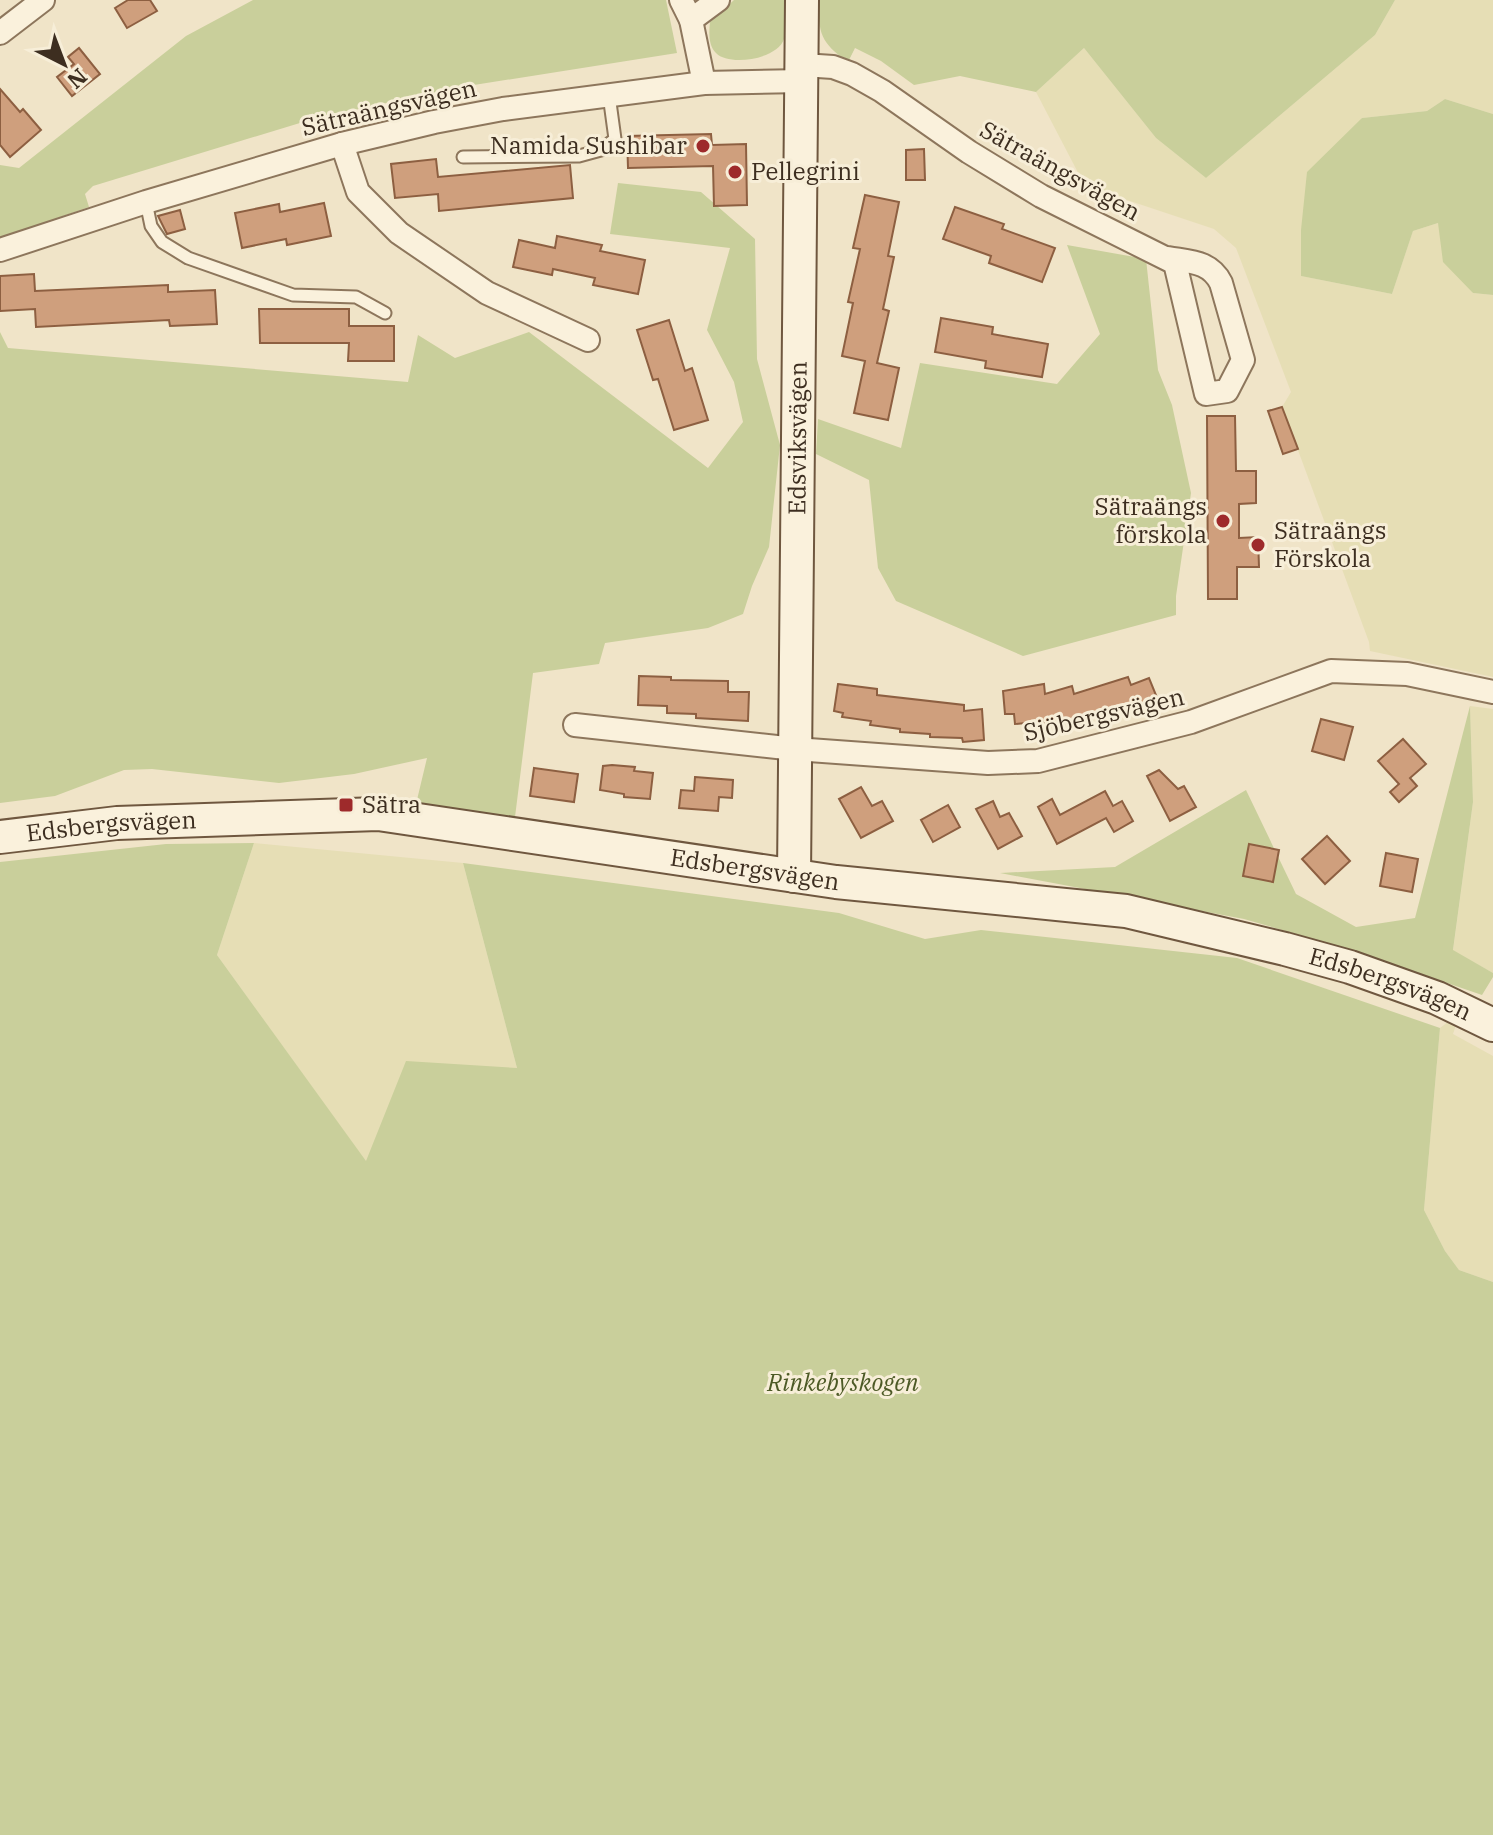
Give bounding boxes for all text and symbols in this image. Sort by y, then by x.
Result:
north arrow [24,24,104,104]
text: N [62,63,94,96]
street label: Sätraängsvägen [298,71,479,143]
street label: Sätraängsvägen [975,113,1146,227]
place label: Namida Sushibar [490,129,687,161]
marker: Namida Sushibar [694,137,712,155]
place label: Pellegrini [751,155,860,187]
marker: Pellegrini [726,163,744,181]
street label: Edsviksvägen [780,361,814,515]
place label: Sätraängs förskola [1095,490,1207,550]
marker: Sätraängs förskola [1214,512,1232,530]
place label: Sätraängs Förskola [1274,514,1386,574]
marker: Sätraängs Förskola [1249,536,1267,554]
street label: Sjöbergsvägen [1020,680,1187,748]
place label: Sätra [362,788,421,820]
marker: Sätra [337,796,355,814]
street label: Edsbergsvägen [24,803,197,849]
street label: Edsbergsvägen [668,841,842,897]
street label: Edsbergsvägen [1306,939,1477,1027]
park label: Rinkebyskogen [766,1366,919,1398]

